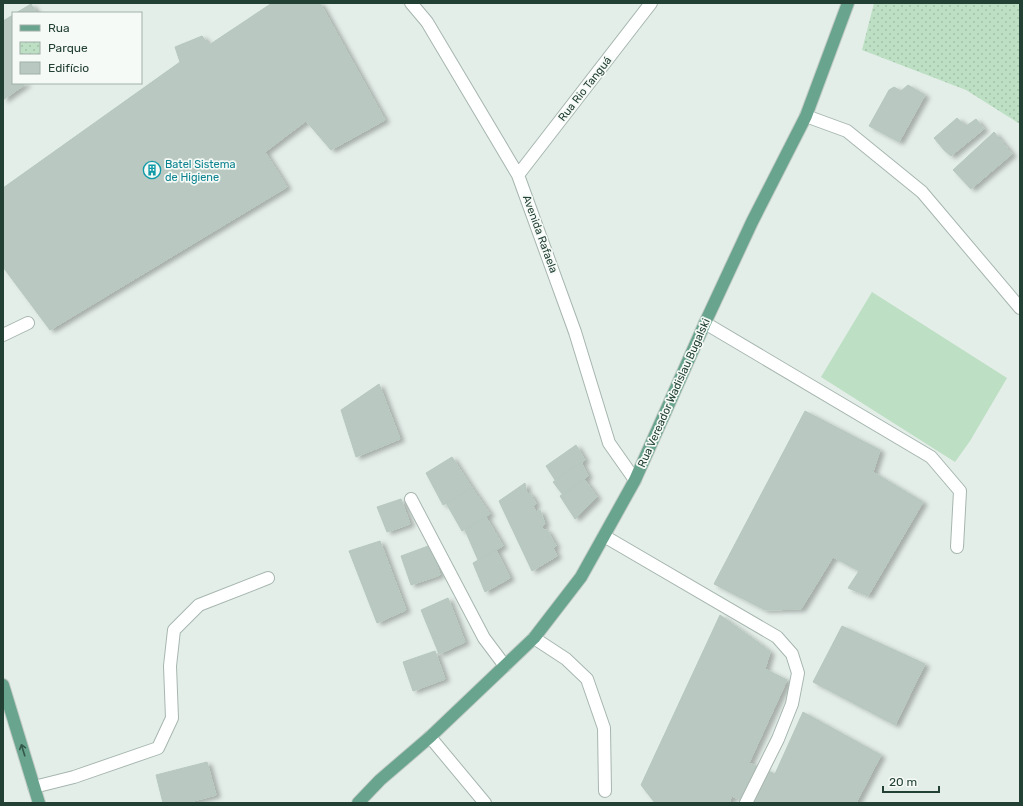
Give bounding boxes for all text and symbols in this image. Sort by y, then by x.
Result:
legend [12,12,142,84]
text: Rua [48,21,70,35]
text: Parque [48,41,88,55]
street label: Rua Rio Tanguá [556,54,614,124]
text: Edifício [48,61,89,75]
place label: Batel Sistema de Higiene [165,158,236,184]
building icon: Batel Sistema de Higiene [142,160,162,180]
street label: Avenida Rafaela [520,193,560,275]
street label: Rua Vereador Wadislau Bugalski [635,317,713,469]
one-way arrow [19,743,26,756]
scale bar [883,768,939,794]
text: 20 m [889,775,917,789]

